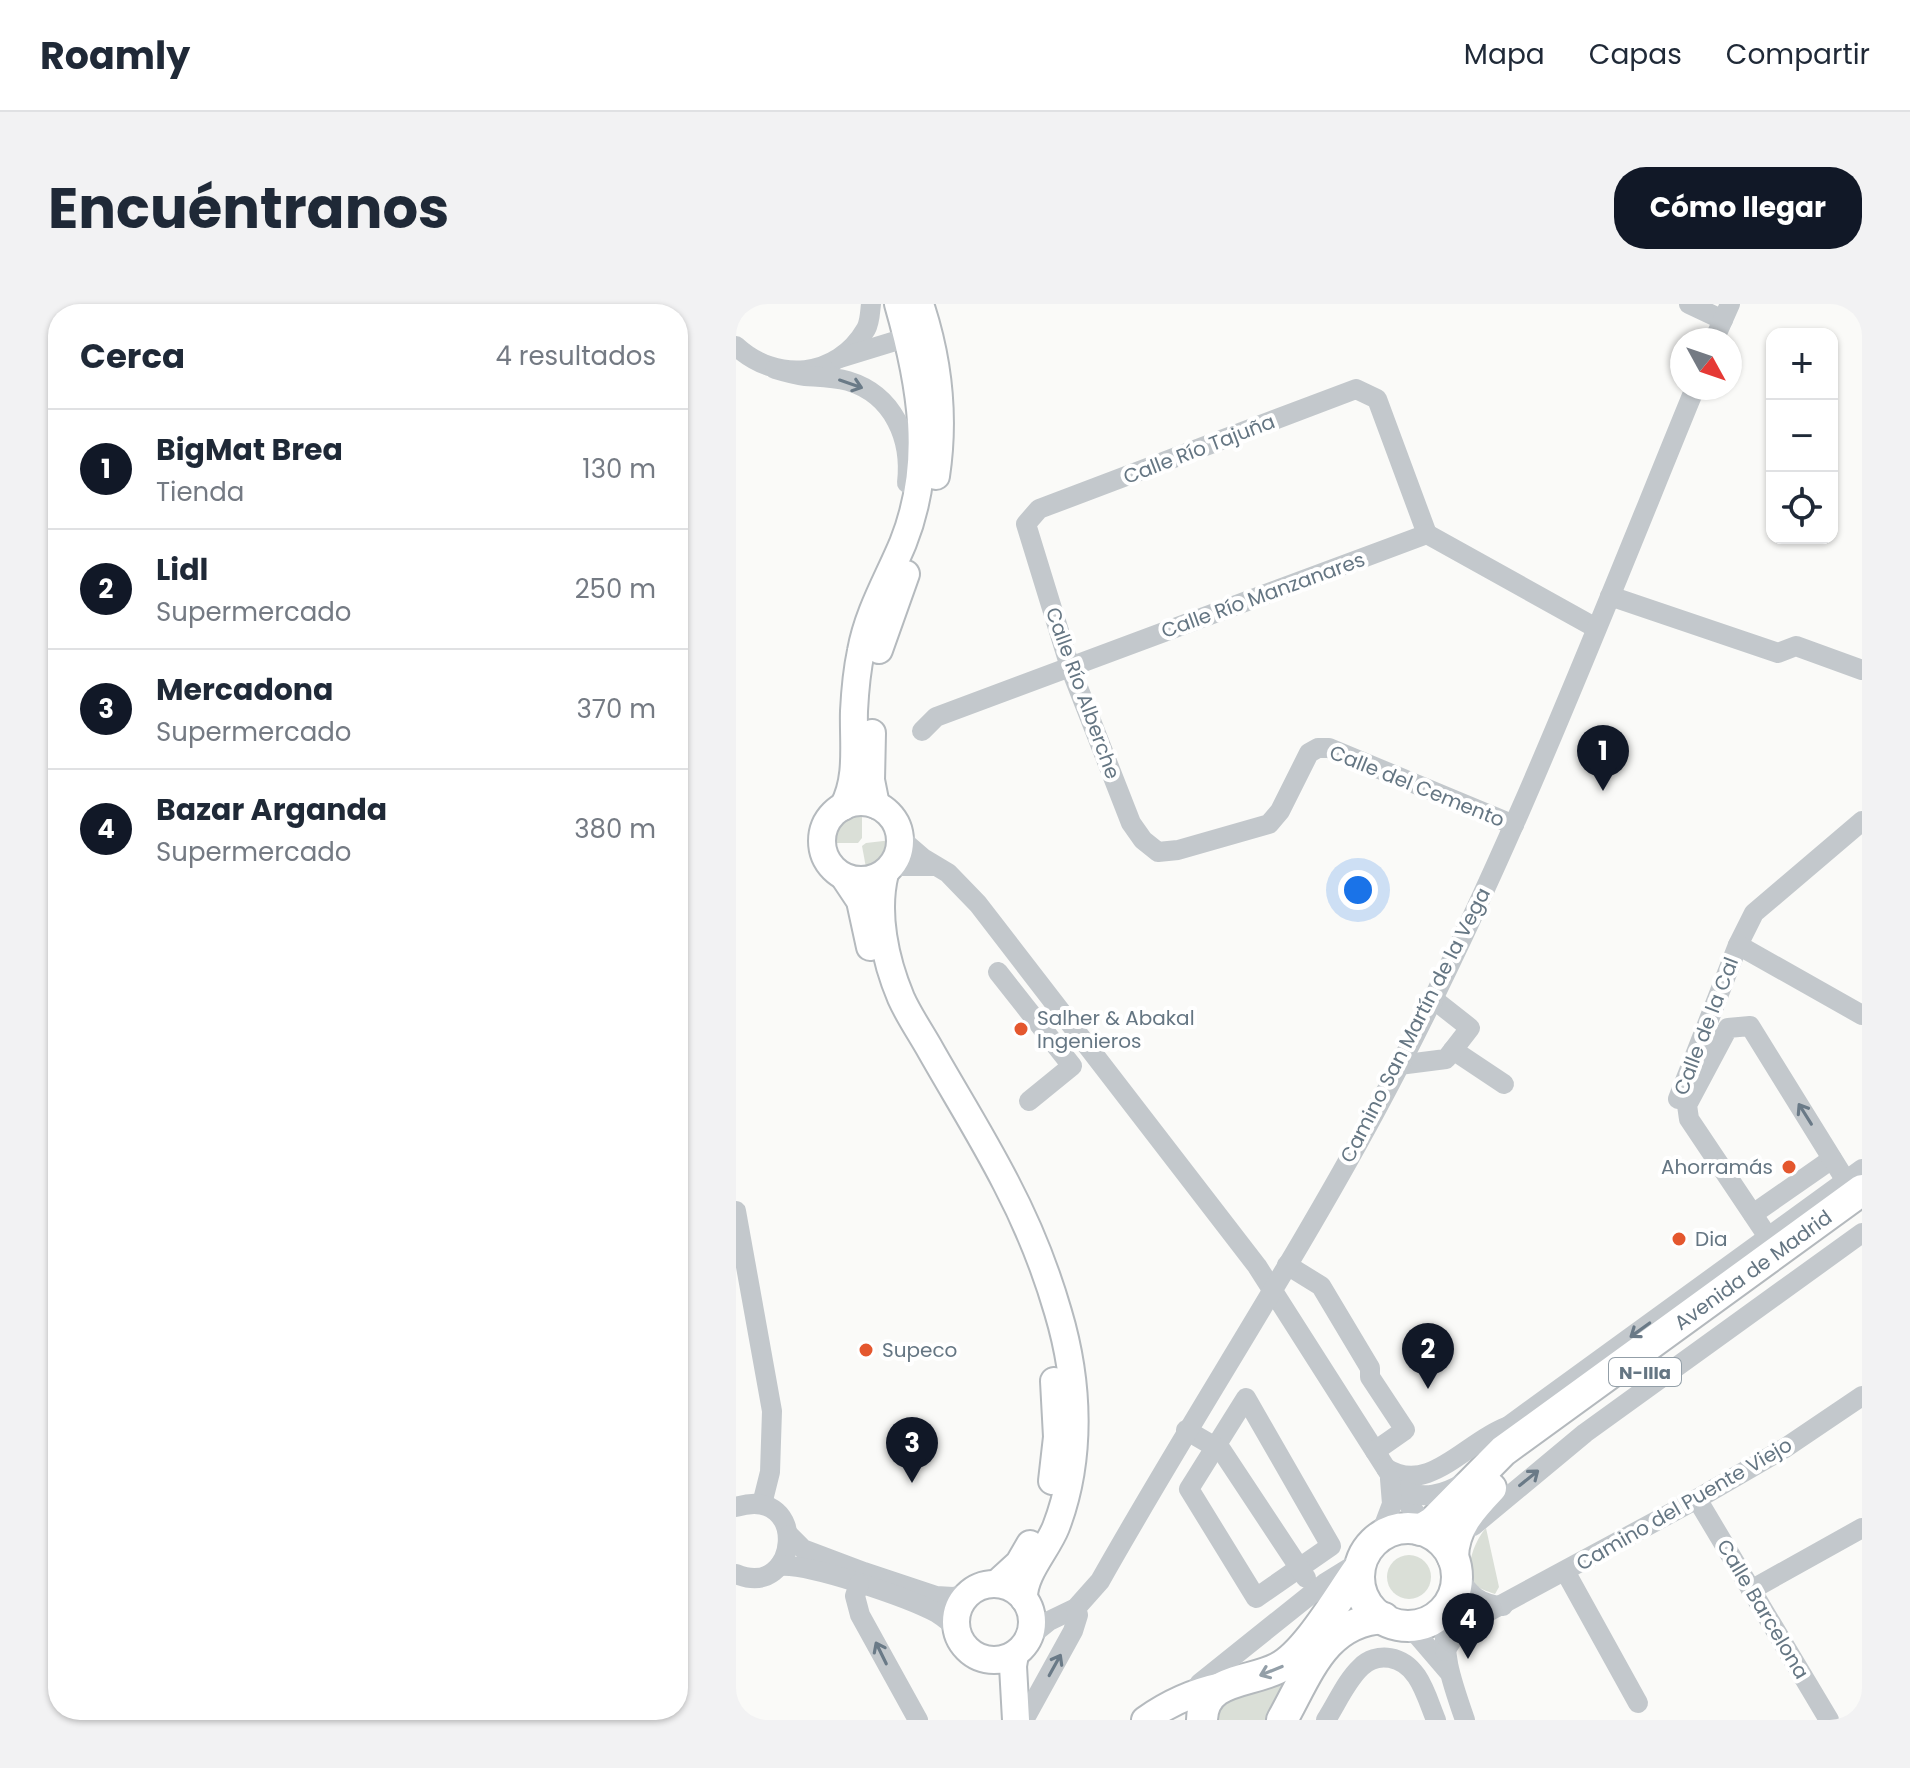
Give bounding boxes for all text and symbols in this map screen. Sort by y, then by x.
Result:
text: Roamly [40,29,190,82]
text: Mapa [1464,35,1545,74]
text: Capas [1589,35,1682,74]
text: Compartir [1726,35,1870,74]
button: Cómo llegar [1614,167,1862,249]
text: Encuéntranos [48,169,449,248]
north arrow [1670,328,1742,400]
map controls [1766,328,1838,544]
button: + [1766,328,1838,400]
text: Cerca [80,332,185,380]
text: 4 resultados [495,338,656,374]
one-way arrow [838,377,863,392]
button: − [1766,400,1838,472]
street label: Calle Río Tajuña [1119,407,1279,491]
text: BigMat Brea [156,428,343,471]
text: 1 [101,451,111,487]
text: 130 m [582,451,656,487]
button: locate [1766,472,1838,544]
text: Tienda [156,474,244,510]
street label: Calle Río Manzanares [1157,545,1369,645]
text: Lidl [156,548,208,591]
text: 2 [99,571,113,607]
text: 250 m [575,571,656,607]
text: Supermercado [156,594,351,630]
street label: Calle Río Alberche [1039,603,1127,783]
text: Mercadona [156,668,333,711]
text: 3 [98,691,114,727]
text: 370 m [576,691,656,727]
text: Supermercado [156,714,351,750]
pin: 1 [1577,725,1629,791]
street label: Calle del Cemento [1325,738,1509,834]
text: Bazar Arganda [156,788,387,831]
text: 4 [97,811,115,847]
text: 380 m [574,811,656,847]
text: Supermercado [156,834,351,870]
your location [1338,870,1378,910]
street label: Camino San Martín de la Vega [1333,883,1497,1167]
street label: Calle de la Cal [1667,953,1745,1099]
place label: Salher & Abakal Ingenieros [1037,1004,1195,1055]
marker: Salher & Abakal Ingenieros [1012,1020,1030,1038]
one-way arrow [1796,1103,1812,1126]
place label: Ahorramás [1661,1153,1773,1181]
marker: Ahorramás [1780,1158,1798,1176]
street label: Avenida de Madrid [1668,1203,1838,1337]
place label: Dia [1695,1225,1728,1253]
marker: Dia [1670,1230,1688,1248]
one-way arrow [1630,1321,1651,1338]
pin: 2 [1402,1323,1454,1389]
place label: Supeco [882,1336,957,1364]
marker: Supeco [857,1341,875,1359]
road number: N-IIIa [1609,1358,1681,1386]
pin: 3 [886,1417,938,1483]
street label: Camino del Puente Viejo [1571,1431,1797,1577]
one-way arrow [1518,1469,1539,1487]
street label: Calle Barcelona [1710,1534,1816,1684]
pin: 4 [1442,1593,1494,1659]
one-way arrow [873,1642,888,1666]
one-way arrow [1048,1654,1064,1678]
one-way arrow [1259,1664,1283,1679]

